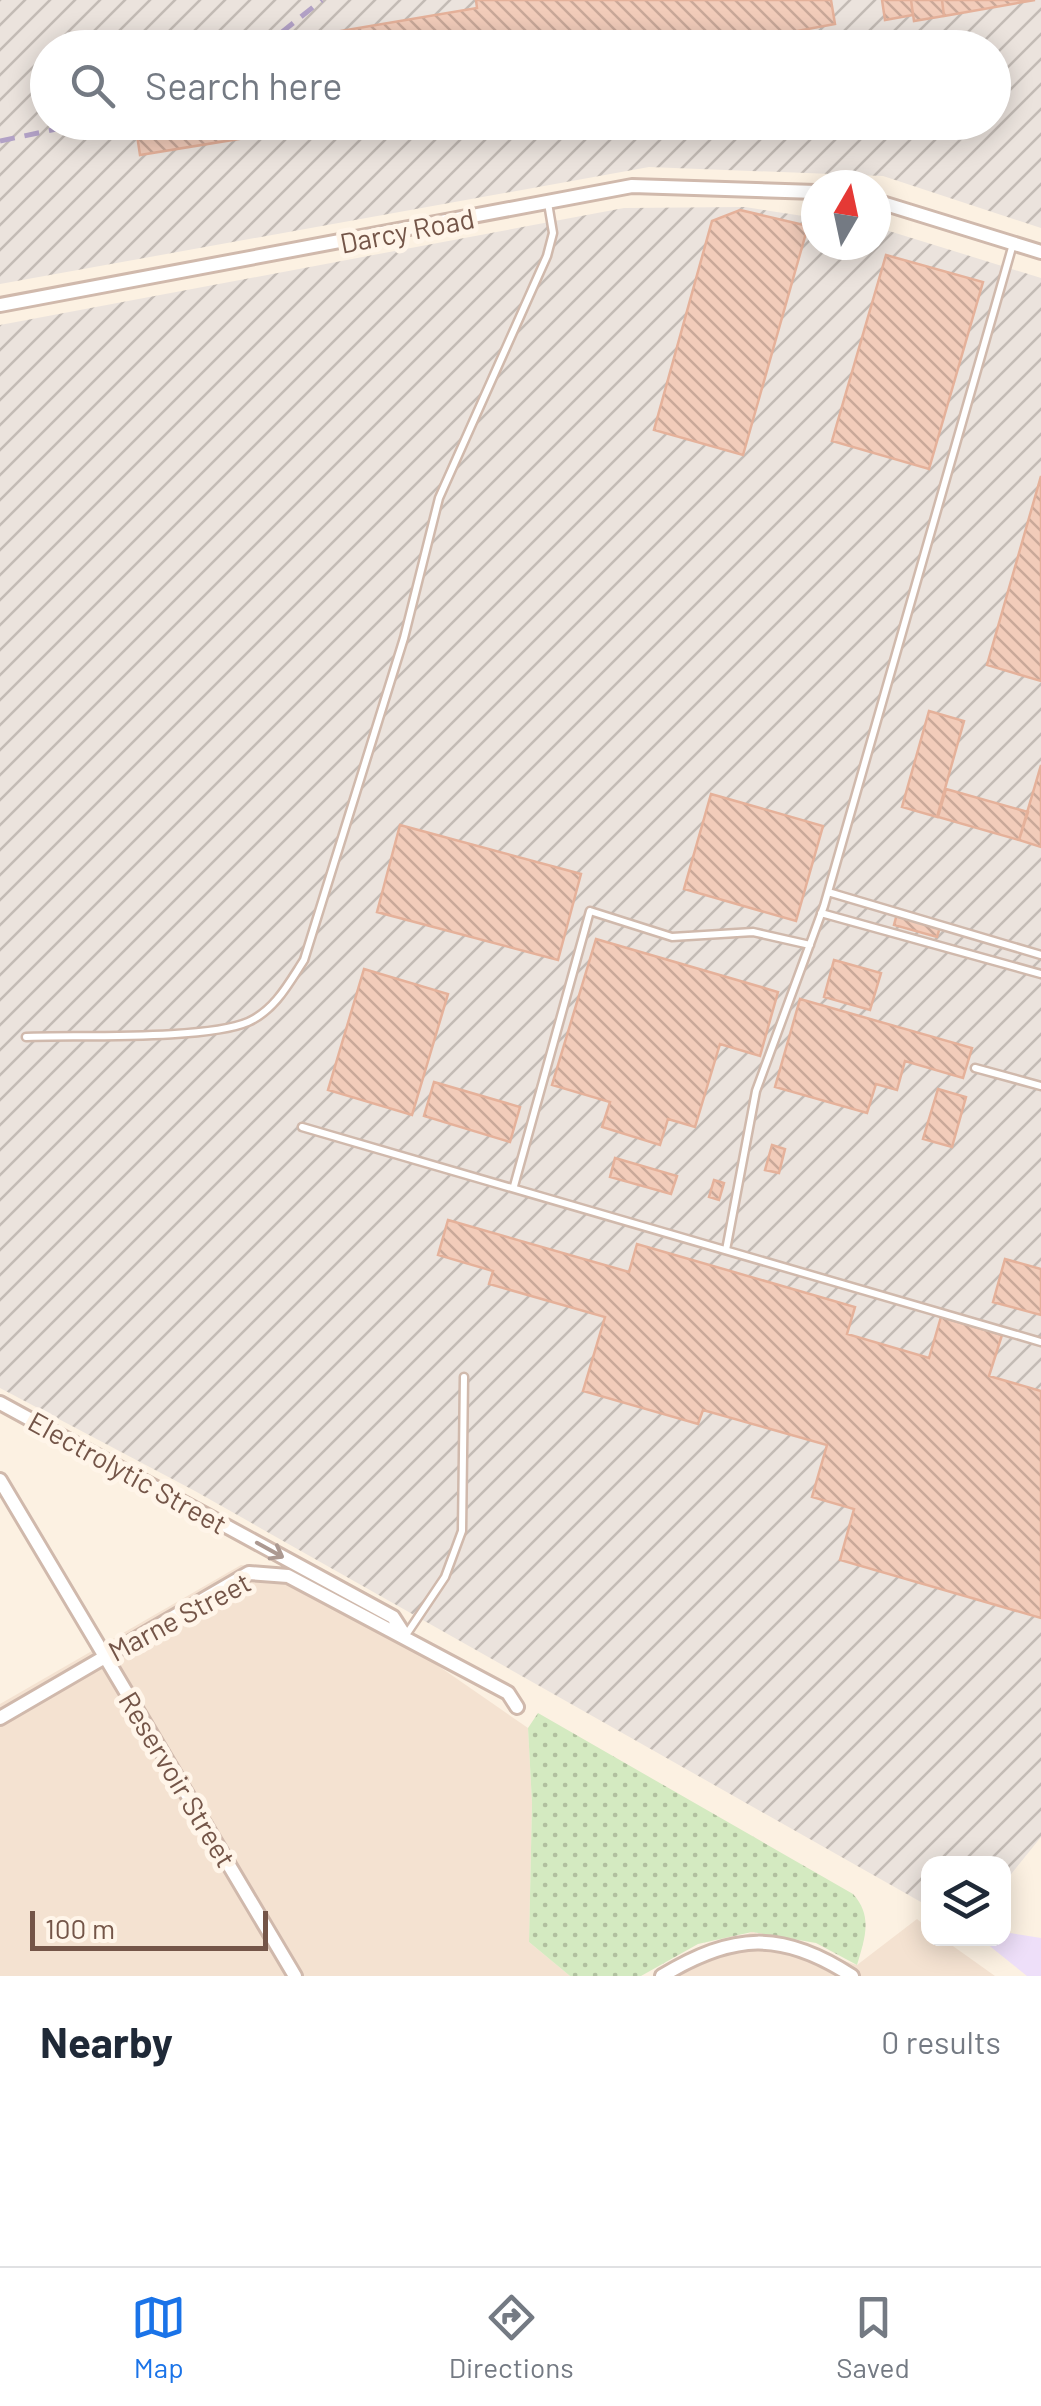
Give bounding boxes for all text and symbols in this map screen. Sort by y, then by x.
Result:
search box [30,30,1011,140]
icon: search [65,58,120,113]
text: Search here [145,62,343,108]
north arrow [801,170,891,260]
street label: Darcy Road [337,200,477,260]
street label: Electrolytic Street [23,1403,233,1541]
one-way arrow [255,1541,284,1560]
street label: Marne Street [102,1564,256,1668]
street label: Reservoir Street [112,1685,244,1873]
map controls [921,1856,1011,1946]
button: layers [921,1856,1011,1946]
scale bar [30,1906,268,1950]
text: 100 m [45,1911,115,1945]
text: Nearby [40,2016,173,2066]
text: 0 results [881,2022,1001,2060]
tab: Map [131,2290,186,2384]
tab: Directions [449,2290,574,2384]
tab: Saved [836,2290,910,2384]

